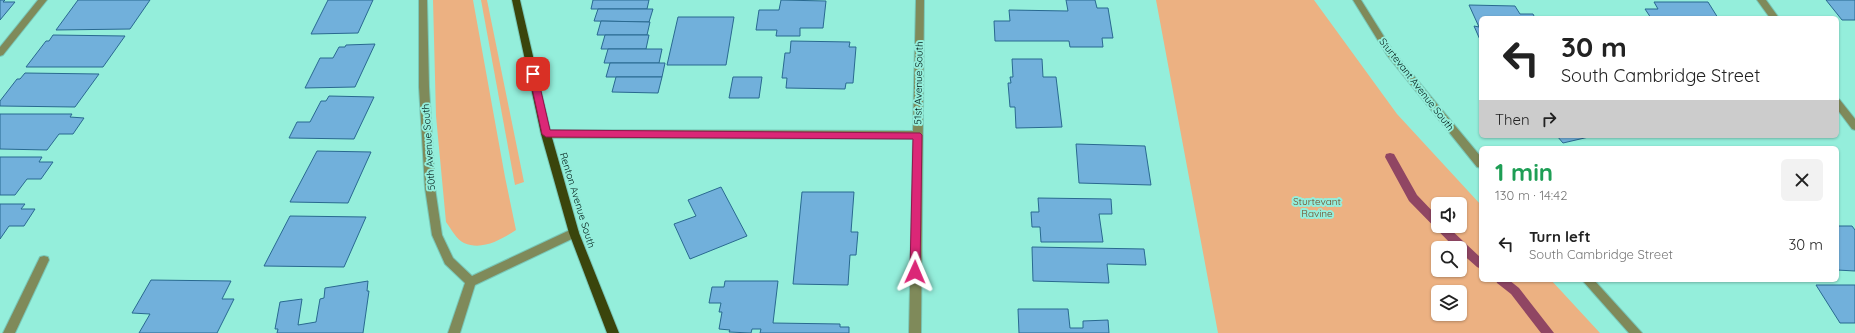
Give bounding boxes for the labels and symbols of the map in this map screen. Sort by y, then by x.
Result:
street label: Sturtevant Avenue South [1376,35,1457,133]
street label: 51st Avenue South [911,41,926,125]
pin [516,57,550,91]
street label: 50th Avenue South [419,103,438,191]
street label: Renton Avenue South [557,151,598,250]
park label: Sturtevant Ravine [1293,195,1342,220]
position arrow [894,251,936,293]

